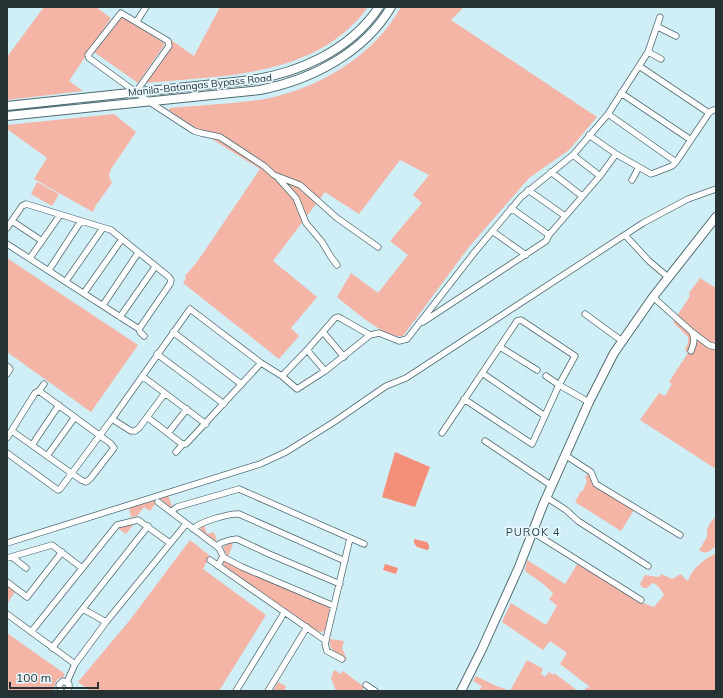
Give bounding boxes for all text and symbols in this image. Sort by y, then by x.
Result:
street label: Manila-Batangas Bypass Road [128,71,272,99]
district label: PUROK 4 [506,525,560,539]
scale bar [10,664,98,690]
text: 100 m [16,670,51,685]

